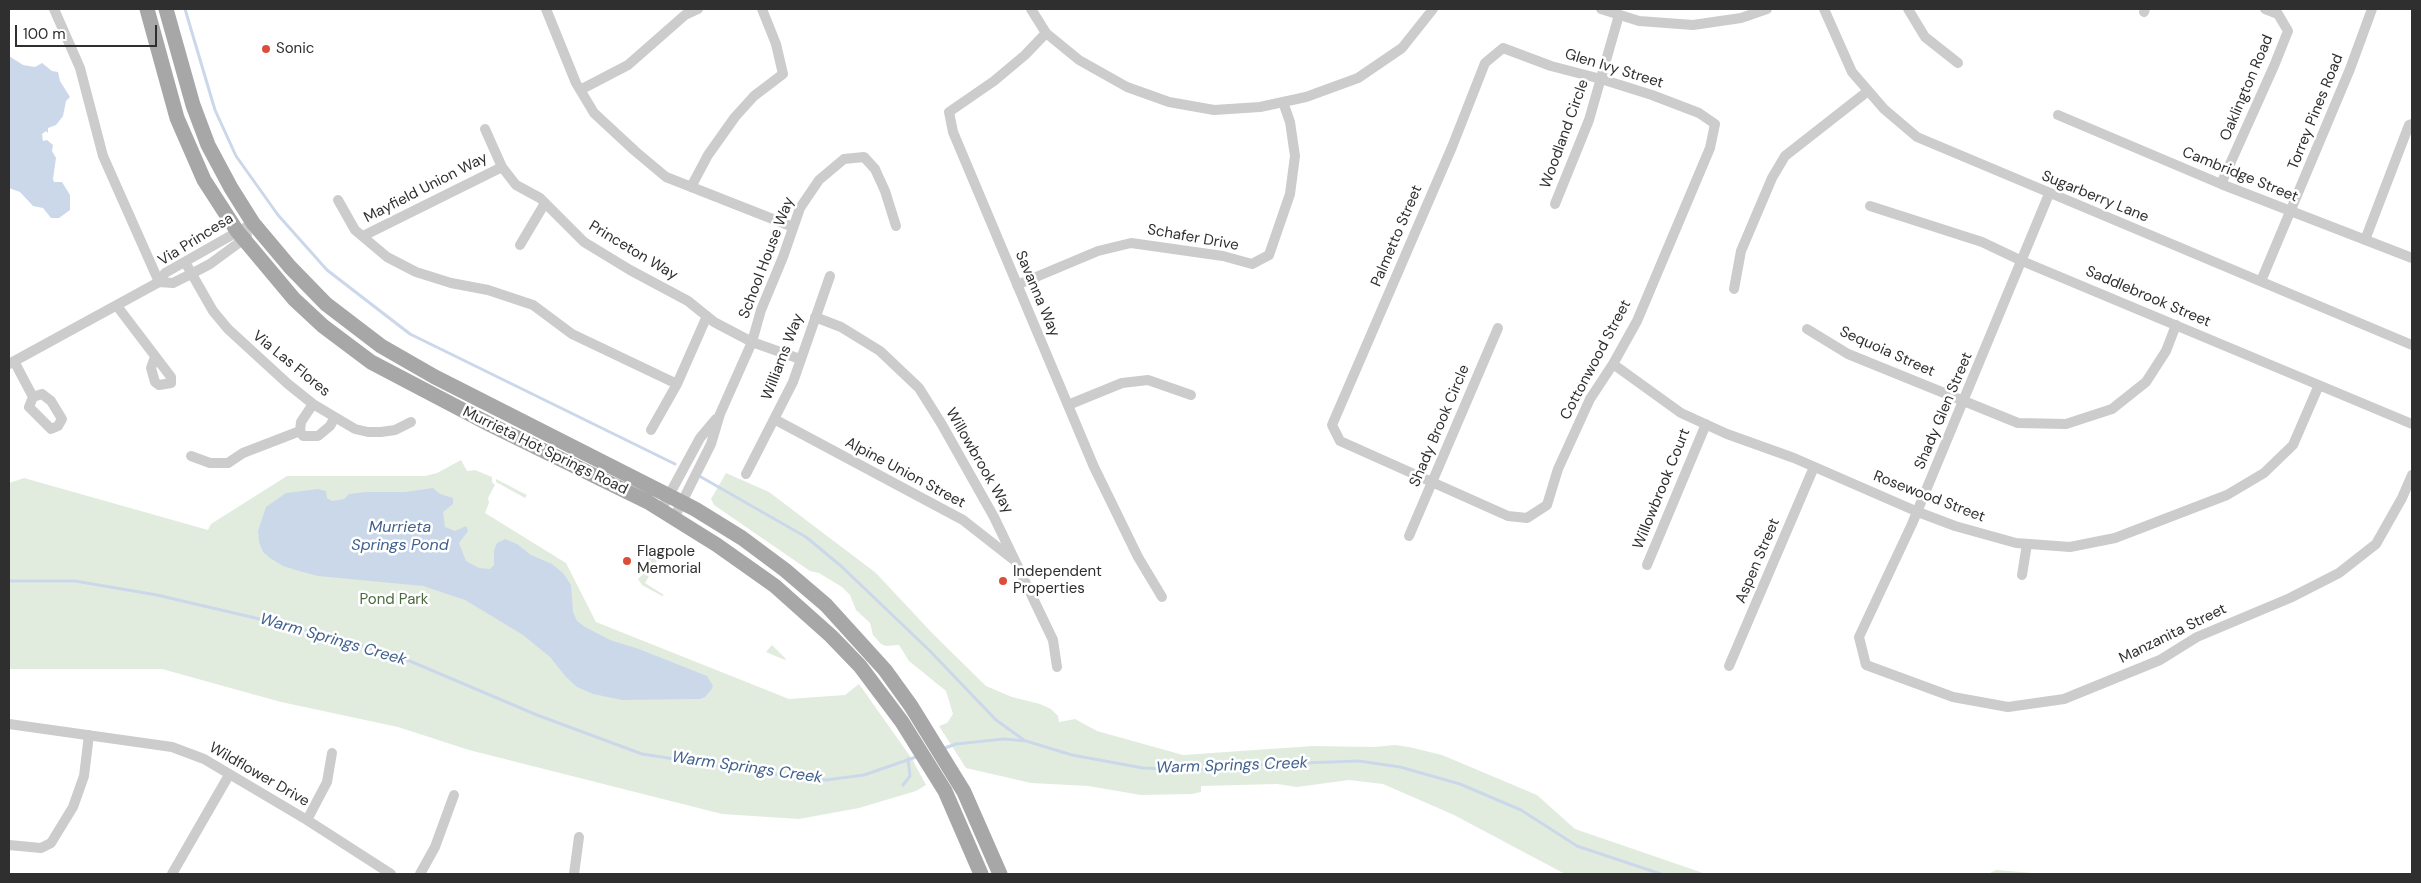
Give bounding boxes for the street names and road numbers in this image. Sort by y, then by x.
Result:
street label: Oaklington Road [2217,32,2277,144]
street label: Glen Ivy Street [1563,45,1665,93]
street label: Torrey Pines Road [2285,52,2347,172]
street label: Woodland Circle [1537,77,1593,191]
street label: Cambridge Street [2179,144,2301,206]
street label: Mayfield Union Way [361,149,491,227]
street label: Sugarberry Lane [2039,167,2151,227]
street label: Palmetto Street [1368,183,1426,289]
street label: School House Way [736,195,798,321]
street label: Via Princesa [155,210,237,270]
street label: Princeton Way [585,217,681,285]
street label: Schafer Drive [1146,221,1240,255]
street label: Savanna Way [1011,248,1063,340]
street label: Saddlebrook Street [2083,263,2213,331]
street label: Cottonwood Street [1557,297,1635,423]
street label: Williams Way [758,311,808,403]
street label: Sequoia Street [1837,323,1937,381]
street label: Via Las Flores [248,327,334,401]
street label: Shady Glen Street [1911,350,1977,472]
street label: Shady Brook Circle [1406,362,1474,490]
street label: Murrieta Hot Springs Road [459,403,631,499]
street label: Willowbrook Way [941,405,1017,517]
street label: Willowbrook Сourt [1630,426,1694,552]
street label: Alpine Union Street [842,434,968,512]
street label: Rosewood Street [1871,467,1987,527]
street label: Aspen Street [1732,516,1784,606]
street label: Manzanita Street [2116,600,2230,668]
street label: Wildflower Drive [206,739,312,811]

